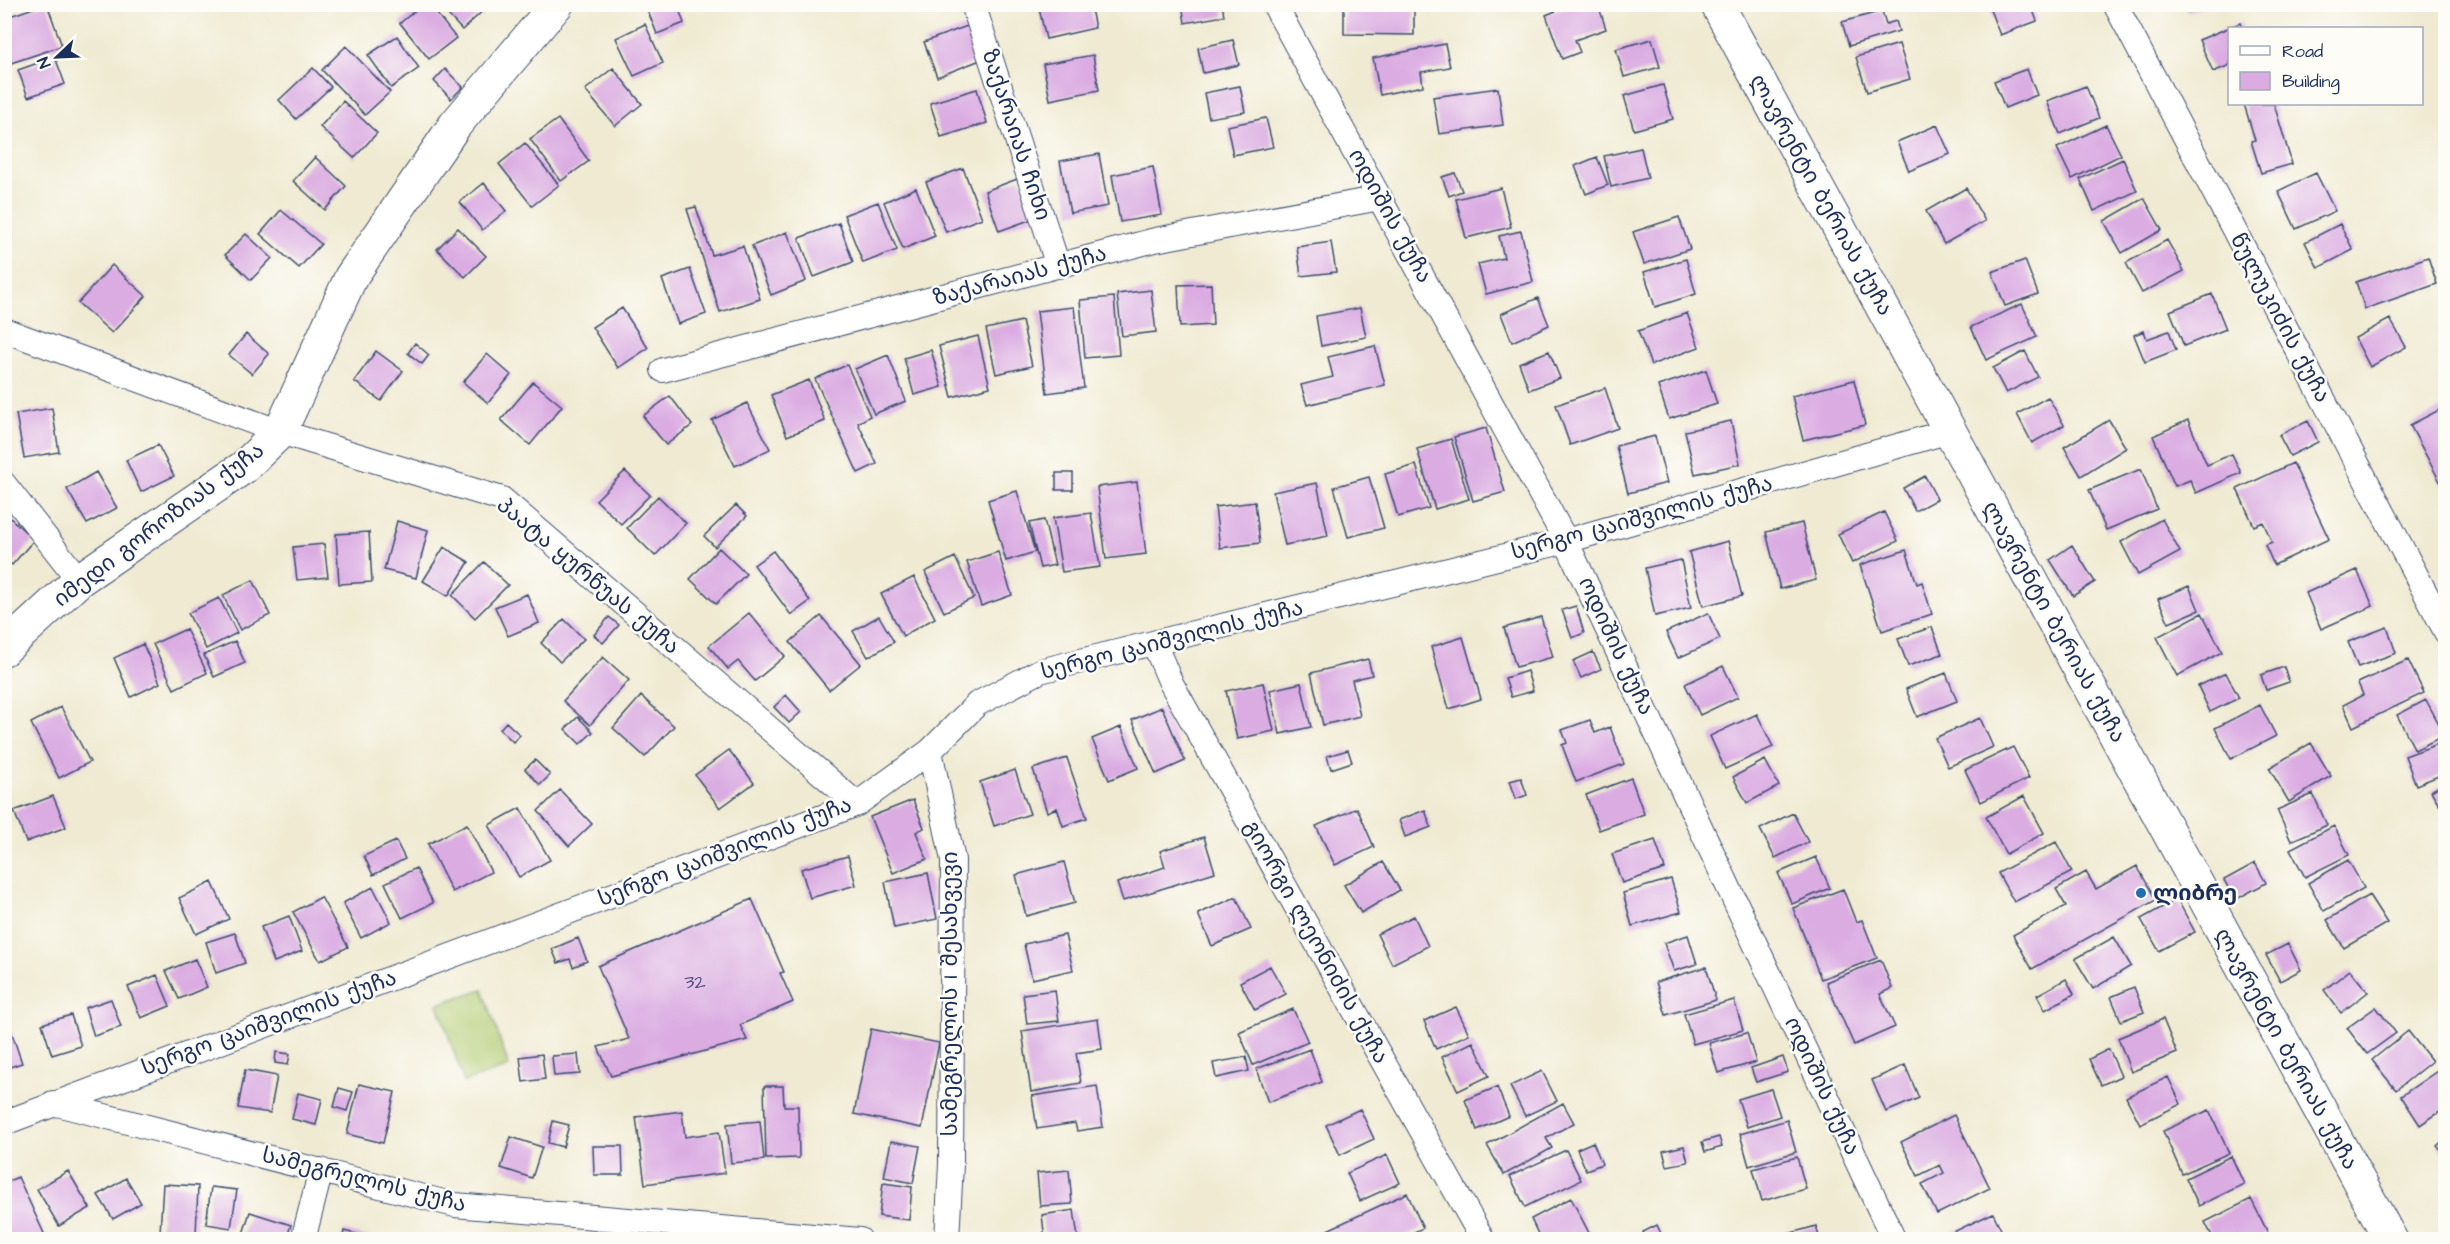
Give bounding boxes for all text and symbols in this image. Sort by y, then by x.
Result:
north arrow [27,27,87,87]
legend [2228,27,2423,105]
text: Road [2282,39,2323,64]
street label: ზაქარაიას ჩიხი [974,45,1058,225]
text: N [32,54,56,71]
street label: ლავრენტი ბერიას ქუჩა [1742,69,1900,321]
text: Building [2282,69,2340,95]
street label: ოდიშის ქუჩა [1340,143,1440,289]
street label: წულუკიძის ქუჩა [2222,228,2338,408]
street label: ზაქარაიას ქუჩა [930,238,1110,314]
street label: იმედი გოროზიას ქუჩა [47,435,271,615]
street label: სერგო ცაიშვილის ქუჩა [1508,468,1776,568]
street label: პაატა ყურწუას ქუჩა [490,490,686,662]
street label: ლავრენტი ბერიას ქუჩა [1975,496,2133,748]
street label: ოდიშის ქუჩა [1570,572,1662,720]
street label: სერგო ცაიშვილის ქუჩა [1038,592,1306,688]
street label: სერგო ცაიშვილის ქუჩა [594,789,856,915]
street label: გიორგი ლეონიძის ქუჩა [1236,815,1396,1069]
street label: სამეგრელოს I შესახვევი [935,851,966,1137]
place label: ლიბრე [2153,878,2237,909]
marker: ლიბრე [2134,886,2148,900]
street label: ლავრენტი ბერიას ქუჩა [2207,923,2365,1175]
street label: სერგო ცაიშვილის ქუჩა [137,962,401,1084]
house number: 32 [684,968,706,996]
street label: ოდიშის ქუჩა [1776,1012,1868,1160]
street label: სამეგრელოს ქუჩა [259,1140,469,1220]

